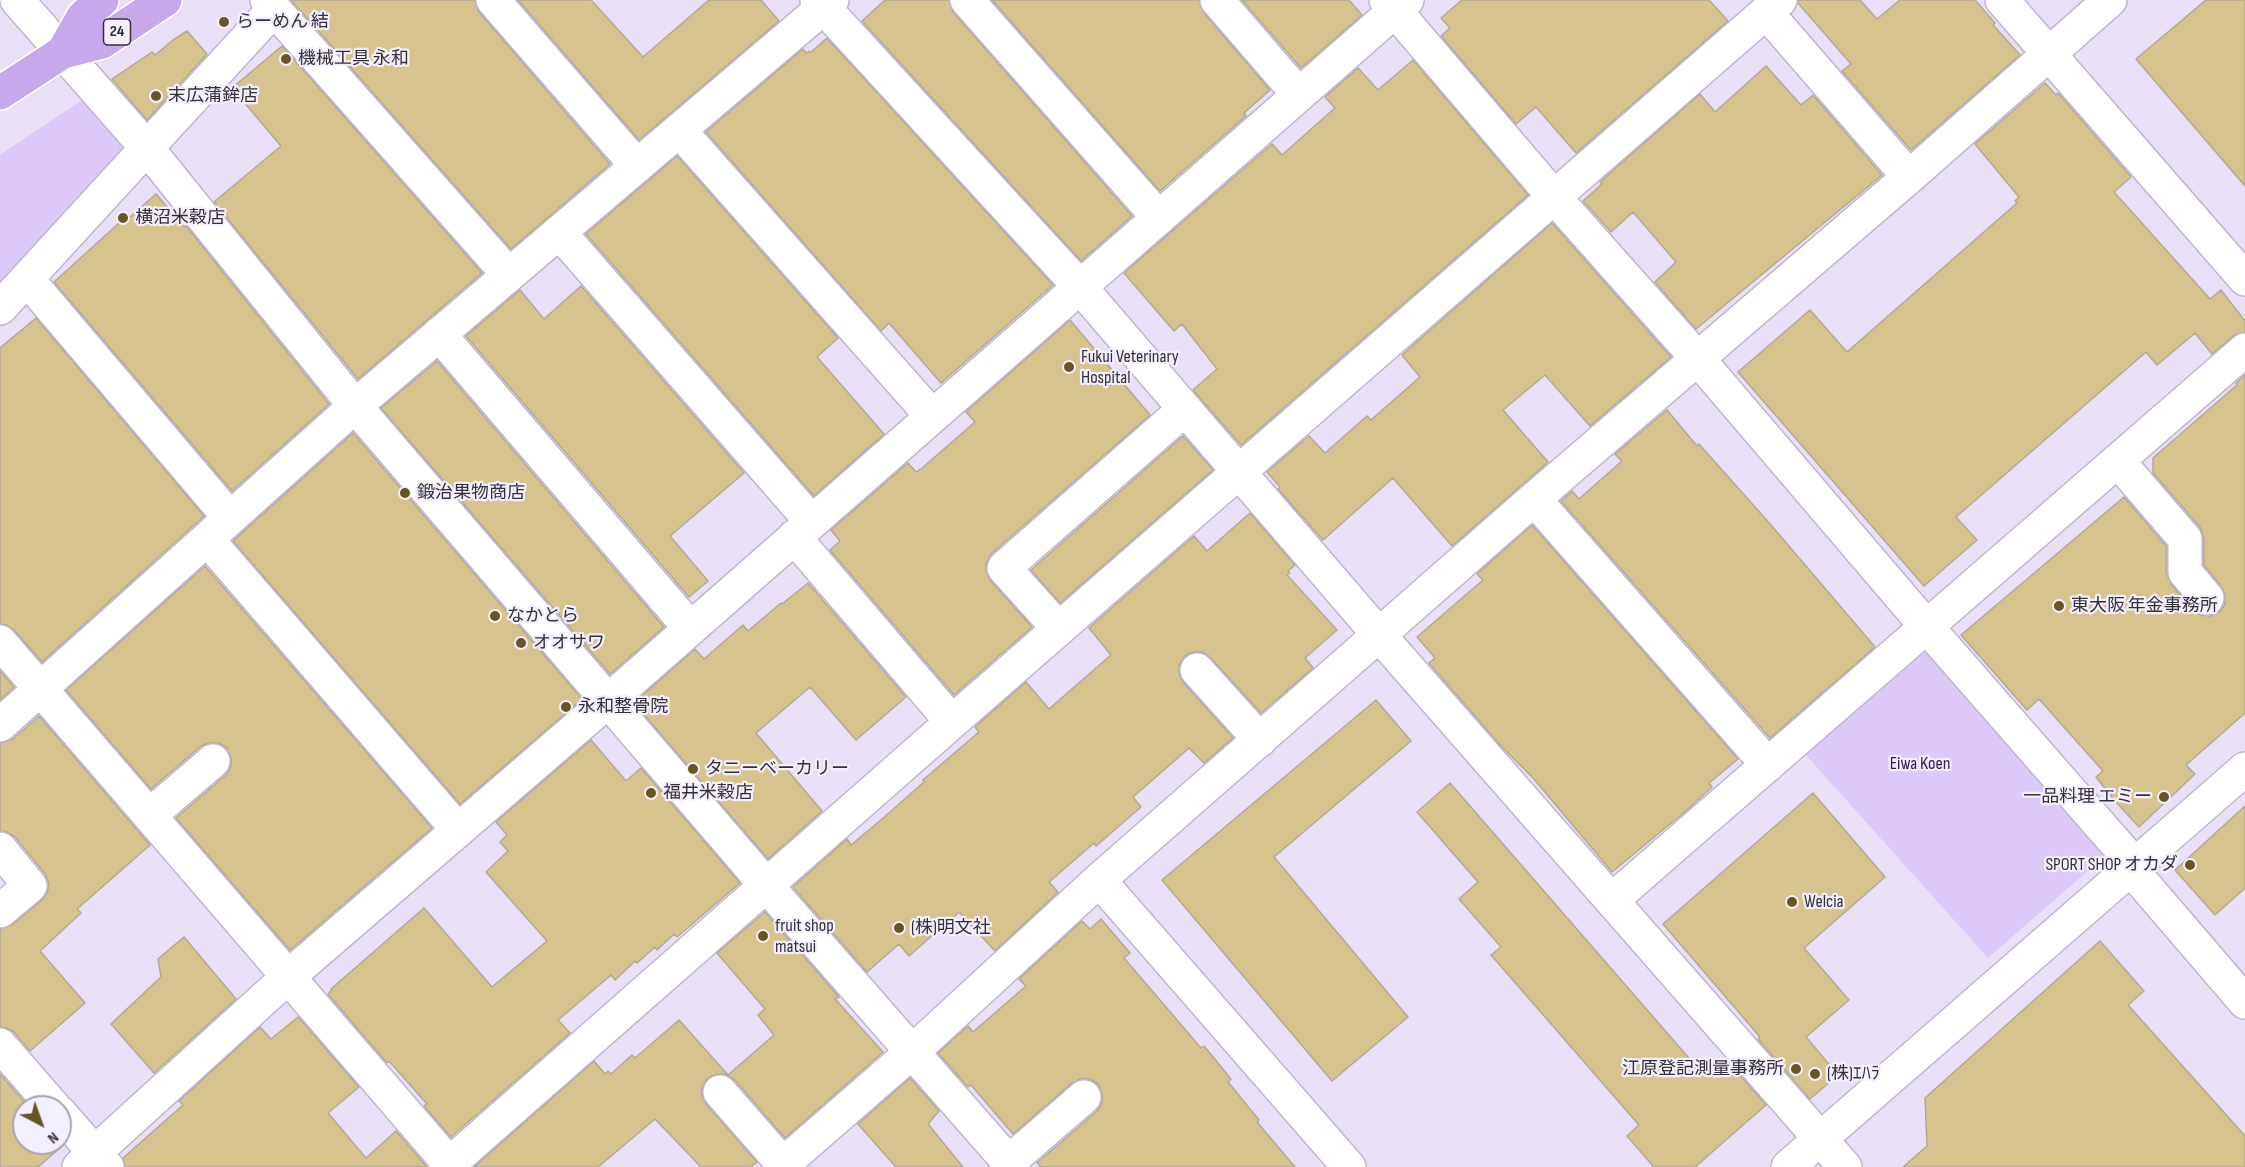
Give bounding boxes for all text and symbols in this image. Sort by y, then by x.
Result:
place label: らーめん 結 [236,11,329,33]
marker: らーめん 結 [217,15,231,29]
road number: 24 [104,19,130,45]
place label: 機械工具 永和 [298,48,409,70]
marker: 機械工具 永和 [279,52,293,66]
place label: 末広蒲鉾店 [168,85,258,107]
marker: 末広蒲鉾店 [149,89,163,103]
place label: 横沼米穀店 [135,207,225,229]
marker: 横沼米穀店 [116,211,130,225]
place label: Fukui Veterinary Hospital [1081,346,1179,388]
marker: Fukui Veterinary Hospital [1062,360,1076,374]
place label: 鍛治果物商店 [417,482,525,504]
marker: 鍛治果物商店 [398,486,412,500]
place label: 東大阪 年金事務所 [2071,595,2218,617]
marker: 東大阪 年金事務所 [2052,599,2066,613]
place label: なかとら [507,605,579,627]
marker: なかとら [488,609,502,623]
place label: オオサワ [533,632,605,654]
marker: オオサワ [514,636,528,650]
place label: 永和整骨院 [578,696,668,718]
marker: 永和整骨院 [559,700,573,714]
park label: Eiwa Koen [1890,753,1950,775]
place label: タニーベーカリー [705,758,849,780]
marker: タニーベーカリー [686,762,700,776]
place label: 福井米穀店 [663,782,753,804]
marker: 福井米穀店 [644,786,658,800]
place label: 一品料理 エミー [2023,786,2152,808]
marker: 一品料理 エミー [2157,790,2171,804]
place label: SPORT SHOP オカダ [2045,854,2178,876]
marker: SPORT SHOP オカダ [2183,858,2197,872]
place label: Welcia [1804,891,1843,913]
marker: Welcia [1785,895,1799,909]
place label: fruit shop matsui [775,915,834,958]
place label: (株)明文社 [911,917,991,939]
marker: (株)明文社 [892,921,906,935]
marker: fruit shop matsui [756,929,770,943]
place label: 江原登記測量事務所 [1622,1058,1784,1080]
marker: 江原登記測量事務所 [1789,1062,1803,1076]
place label: (株)ｴﾊﾗ [1827,1063,1880,1085]
marker: (株)ｴﾊﾗ [1808,1067,1822,1081]
north arrow [12,1095,72,1155]
text: N [43,1127,62,1147]

